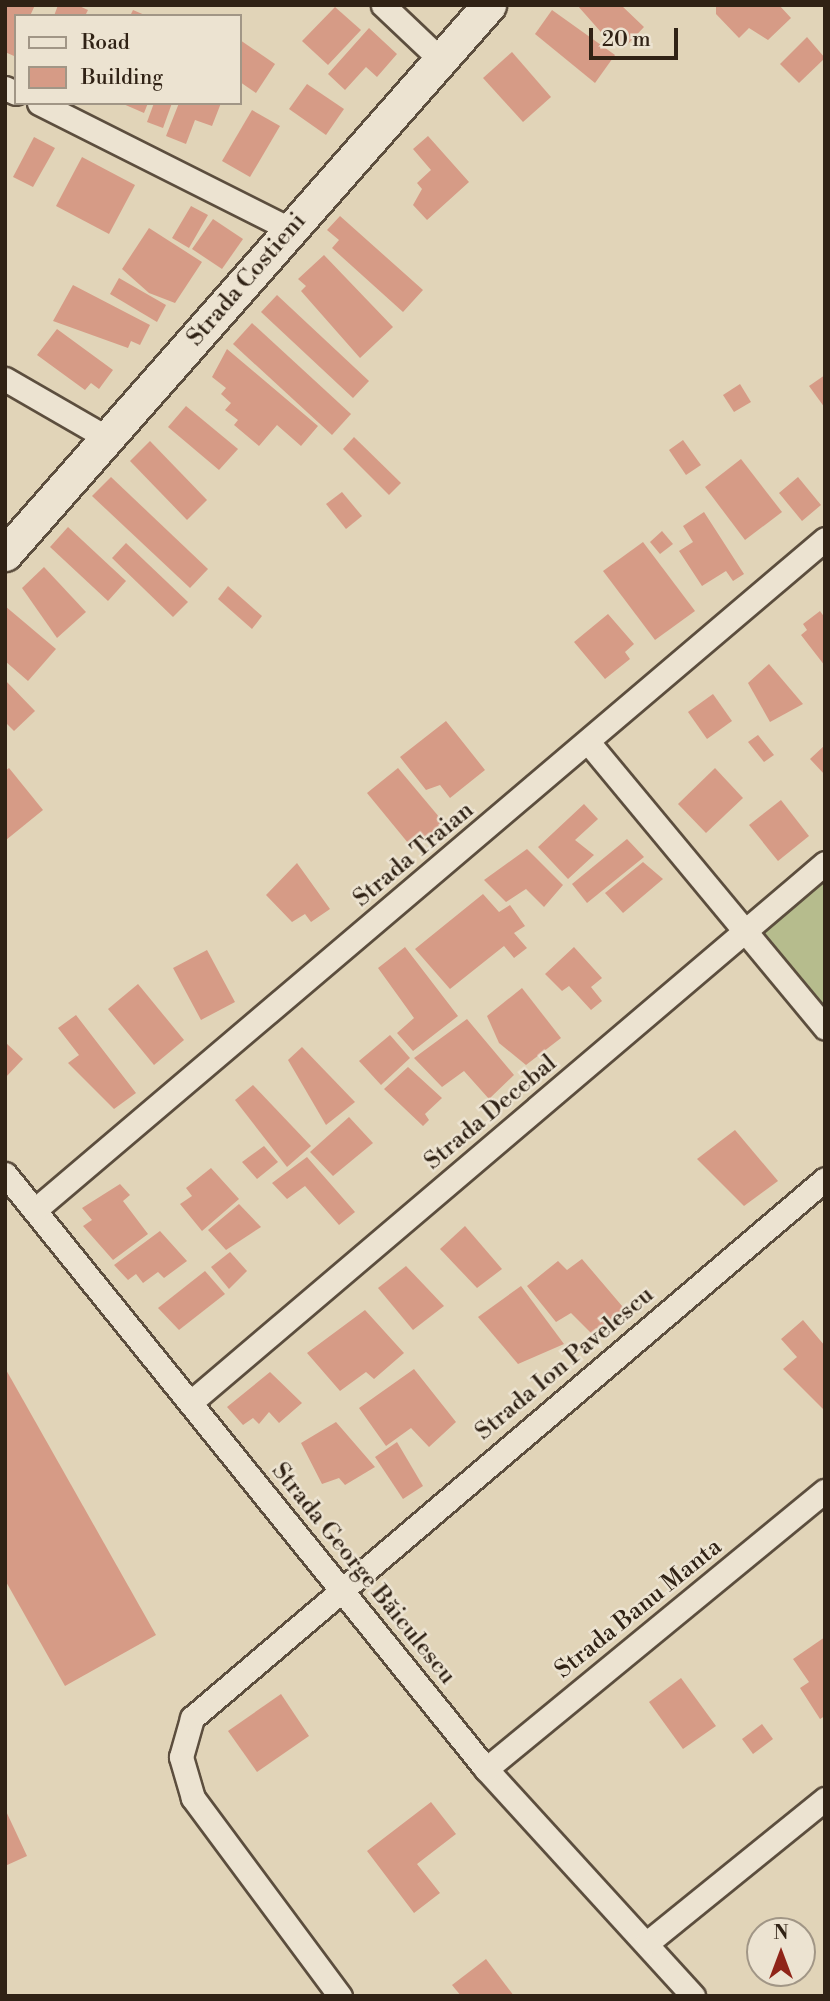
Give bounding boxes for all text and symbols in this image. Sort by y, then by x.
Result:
legend [14,14,242,105]
scale bar [592,14,681,58]
text: 20 m [602,27,651,53]
text: Road [81,30,130,56]
text: Building [81,65,163,91]
street label: Strada Costieni [181,208,313,352]
street label: Strada Traian [348,796,480,914]
street label: Strada Decebal [419,1049,563,1177]
street label: Strada Ion Pavelescu [470,1281,660,1447]
street label: Strada George Băiculescu [265,1458,461,1690]
street label: Strada Banu Manta [550,1533,728,1685]
north arrow [746,1917,816,1987]
text: N [773,1921,789,1945]

